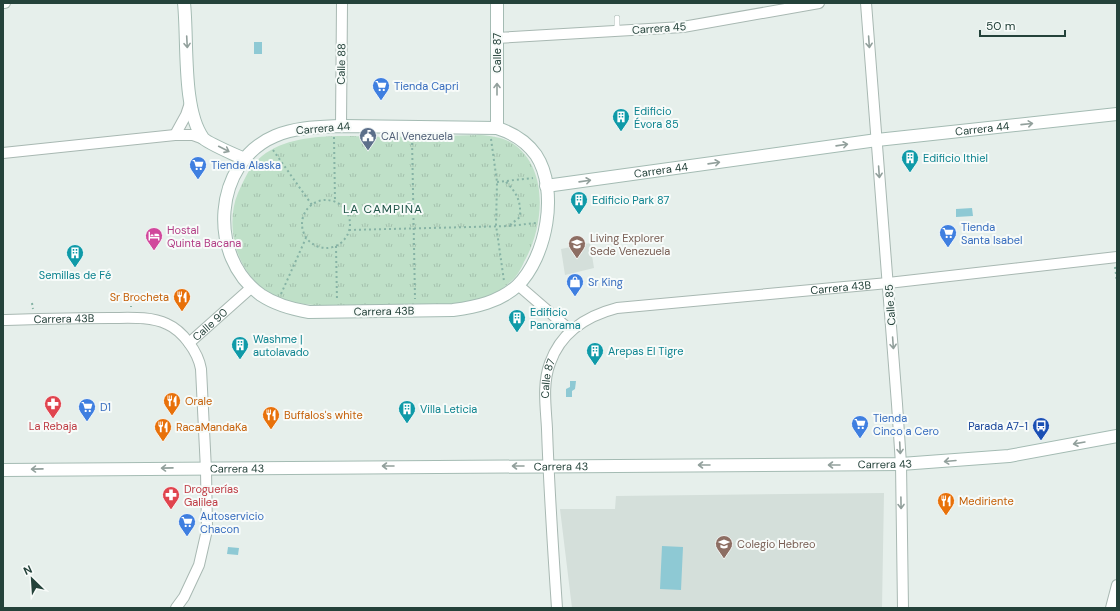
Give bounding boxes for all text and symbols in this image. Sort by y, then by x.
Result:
scale bar [980,12,1065,38]
text: 50 m [986,18,1015,34]
street label: Carrera 45 [631,19,687,37]
street label: Calle 87 [490,33,504,73]
one-way arrow [184,35,191,48]
one-way arrow [866,35,873,48]
street label: Calle 88 [334,43,348,85]
supermarket icon: Tienda Capri [371,76,391,101]
place label: Tienda Capri [394,79,459,93]
one-way arrow [493,83,501,96]
place label: Edificio Évora 85 [634,104,679,131]
building icon: Edificio Évora 85 [611,107,631,132]
street label: Carrera 44 [295,119,351,137]
street label: Carrera 44 [954,119,1010,138]
one-way arrow [1020,120,1033,128]
public building icon: CAI Venezuela [358,126,378,151]
place label: CAI Venezuela [381,129,453,143]
one-way arrow [835,141,848,149]
one-way arrow [218,146,230,153]
building icon: Edificio Ithiel [900,148,920,173]
place label: Edificio Ithiel [923,151,988,165]
supermarket icon: Tienda Alaska [188,155,208,180]
place label: Tienda Alaska [211,158,281,172]
street label: Carrera 44 [633,159,689,181]
one-way arrow [707,159,720,167]
one-way arrow [876,165,883,178]
one-way arrow [578,177,591,185]
building icon: Edificio Park 87 [569,190,589,215]
place label: Edificio Park 87 [592,193,669,207]
district label: LA CAMPIÑA [343,201,423,217]
place label: Tienda Santa Isabel [961,220,1023,247]
place label: Hostal Quinta Bacana [167,223,241,250]
supermarket icon: Tienda Santa Isabel [938,223,958,248]
hotel icon: Hostal Quinta Bacana [144,226,164,251]
place label: Living Explorer Sede Venezuela [590,231,670,258]
school or university icon: Living Explorer Sede Venezuela [567,234,587,259]
building icon: Semillas de Fé [65,243,85,268]
place label: Semillas de Fé [39,268,111,282]
shop icon: Sr King [565,272,585,297]
place label: Sr King [588,275,623,289]
street label: Carrera 43B [810,278,872,297]
street label: Calle 85 [882,284,898,326]
restaurant icon: Sr Brocheta [172,287,192,312]
place label: Sr Brocheta [110,290,169,304]
street label: Carrera 43B [353,303,415,319]
street label: Calle 90 [189,305,230,344]
place label: Edificio Panorama [530,305,581,332]
building icon: Edificio Panorama [507,308,527,333]
street label: Carrera 43B [33,311,95,326]
place label: Washme | autolavado [253,332,309,359]
building icon: Washme | autolavado [230,335,250,360]
one-way arrow [889,336,896,349]
building icon: Arepas El Tigre [585,341,605,366]
place label: Arepas El Tigre [608,344,683,358]
street label: Calle 87 [538,356,558,398]
restaurant icon: Orale [162,391,182,416]
pharmacy icon: La Rebaja [43,394,63,419]
place label: Orale [185,394,212,408]
supermarket icon: D1 [77,397,97,422]
building icon: Villa Leticia [397,399,417,424]
place label: D1 [100,400,111,414]
place label: Villa Leticia [420,402,477,416]
restaurant icon: Buffalos's white [261,405,281,430]
place label: Buffalos's white [284,408,363,422]
place label: Tienda Cinco a Cero [873,411,939,438]
supermarket icon: Tienda Cinco a Cero [850,414,870,439]
bus stop icon: Parada A7-1 [1031,416,1051,441]
restaurant icon: RacaMandaKa [153,417,173,442]
place label: La Rebaja [29,419,77,433]
place label: Parada A7-1 [968,419,1028,433]
place label: RacaMandaKa [176,420,247,434]
one-way arrow [1073,440,1086,448]
one-way arrow [896,441,903,454]
street label: Carrera 43 [858,456,913,471]
one-way arrow [944,457,957,464]
street label: Carrera 43 [534,459,588,473]
street label: Carrera 43 [210,461,264,476]
one-way arrow [698,461,711,469]
one-way arrow [828,461,841,469]
one-way arrow [382,462,395,470]
one-way arrow [512,462,525,470]
one-way arrow [161,464,174,471]
one-way arrow [31,465,44,473]
place label: Droguerías Galilea [184,482,238,509]
pharmacy icon: Droguerías Galilea [161,485,181,510]
restaurant icon: Mediriente [936,491,956,516]
place label: Mediriente [959,494,1014,508]
one-way arrow [897,496,905,509]
place label: Autoservicio Chacon [200,509,264,536]
supermarket icon: Autoservicio Chacon [177,512,197,537]
school or university icon: Colegio Hebreo [714,534,734,559]
place label: Colegio Hebreo [737,537,816,551]
north arrow [12,559,52,599]
text: N [21,562,34,578]

